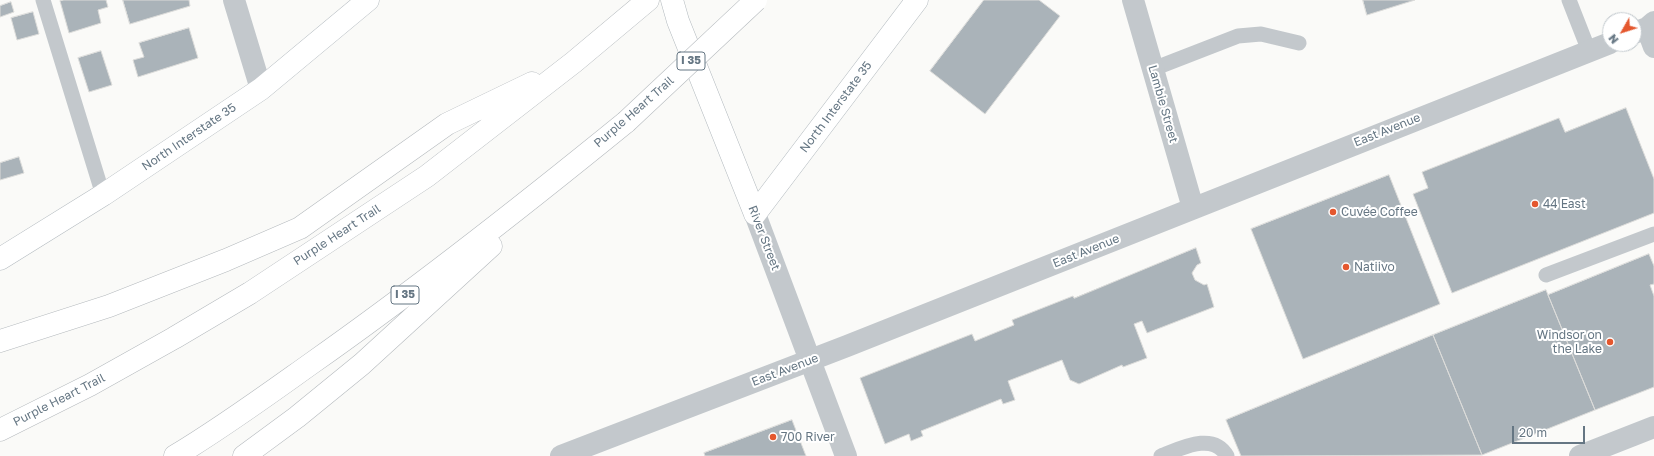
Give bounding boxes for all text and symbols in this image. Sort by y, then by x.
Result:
north arrow [1602,12,1642,52]
text: N [1605,32,1621,47]
road number: I 35 [677,52,705,70]
street label: North Interstate 35 [797,59,875,155]
street label: Lambie Street [1145,63,1181,145]
street label: Purple Heart Trail [591,73,677,151]
street label: North Interstate 35 [139,100,239,174]
street label: East Avenue [1352,110,1422,150]
place label: 44 East [1543,197,1586,211]
marker: 44 East [1530,199,1540,209]
street label: Purple Heart Trail [291,201,383,269]
street label: River Street [745,204,783,272]
place label: Cuvée Coffee [1341,205,1418,219]
marker: Cuvée Coffee [1328,207,1338,217]
street label: East Avenue [1051,231,1121,271]
place label: Natiivo [1354,260,1395,274]
marker: Natiivo [1341,262,1351,272]
road number: I 35 [391,286,419,304]
place label: Windsor on the Lake [1537,328,1602,356]
marker: Windsor on the Lake [1605,337,1615,347]
street label: East Avenue [750,351,820,389]
street label: Purple Heart Trail [11,371,107,429]
scale bar [1514,418,1587,444]
text: 20 m [1519,425,1547,440]
place label: 700 River [781,430,835,444]
marker: 700 River [768,432,778,442]

